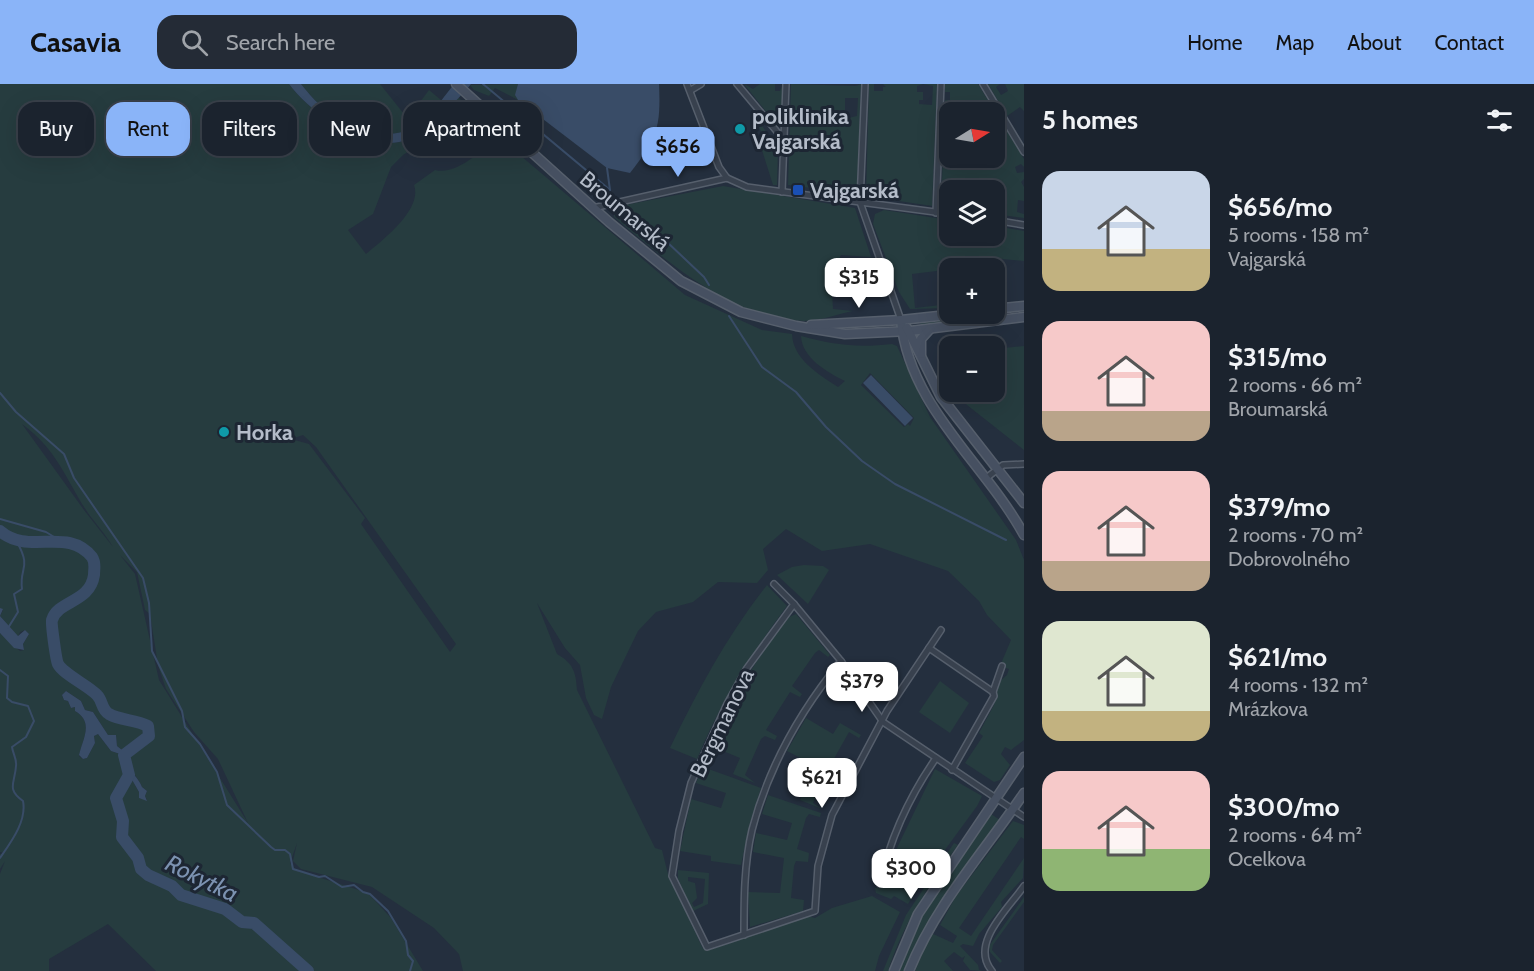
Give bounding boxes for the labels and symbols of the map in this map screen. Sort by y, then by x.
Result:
north arrow [939,102,1005,168]
place label: poliklinika Vajgarská [752,103,849,155]
marker: poliklinika Vajgarská [733,122,747,136]
pin: $656 [642,127,714,178]
street label: Broumarská [574,165,676,257]
place label: Vajgarská [810,177,899,204]
marker: Vajgarská [791,183,805,197]
pin: $315 [823,258,895,309]
place label: Horka [236,419,293,446]
marker: Horka [217,425,231,439]
pin: $379 [826,662,898,713]
street label: Bergmanova [684,664,760,782]
pin: $621 [786,758,858,809]
water label: Rokytka [161,848,243,908]
pin: $300 [875,849,947,900]

